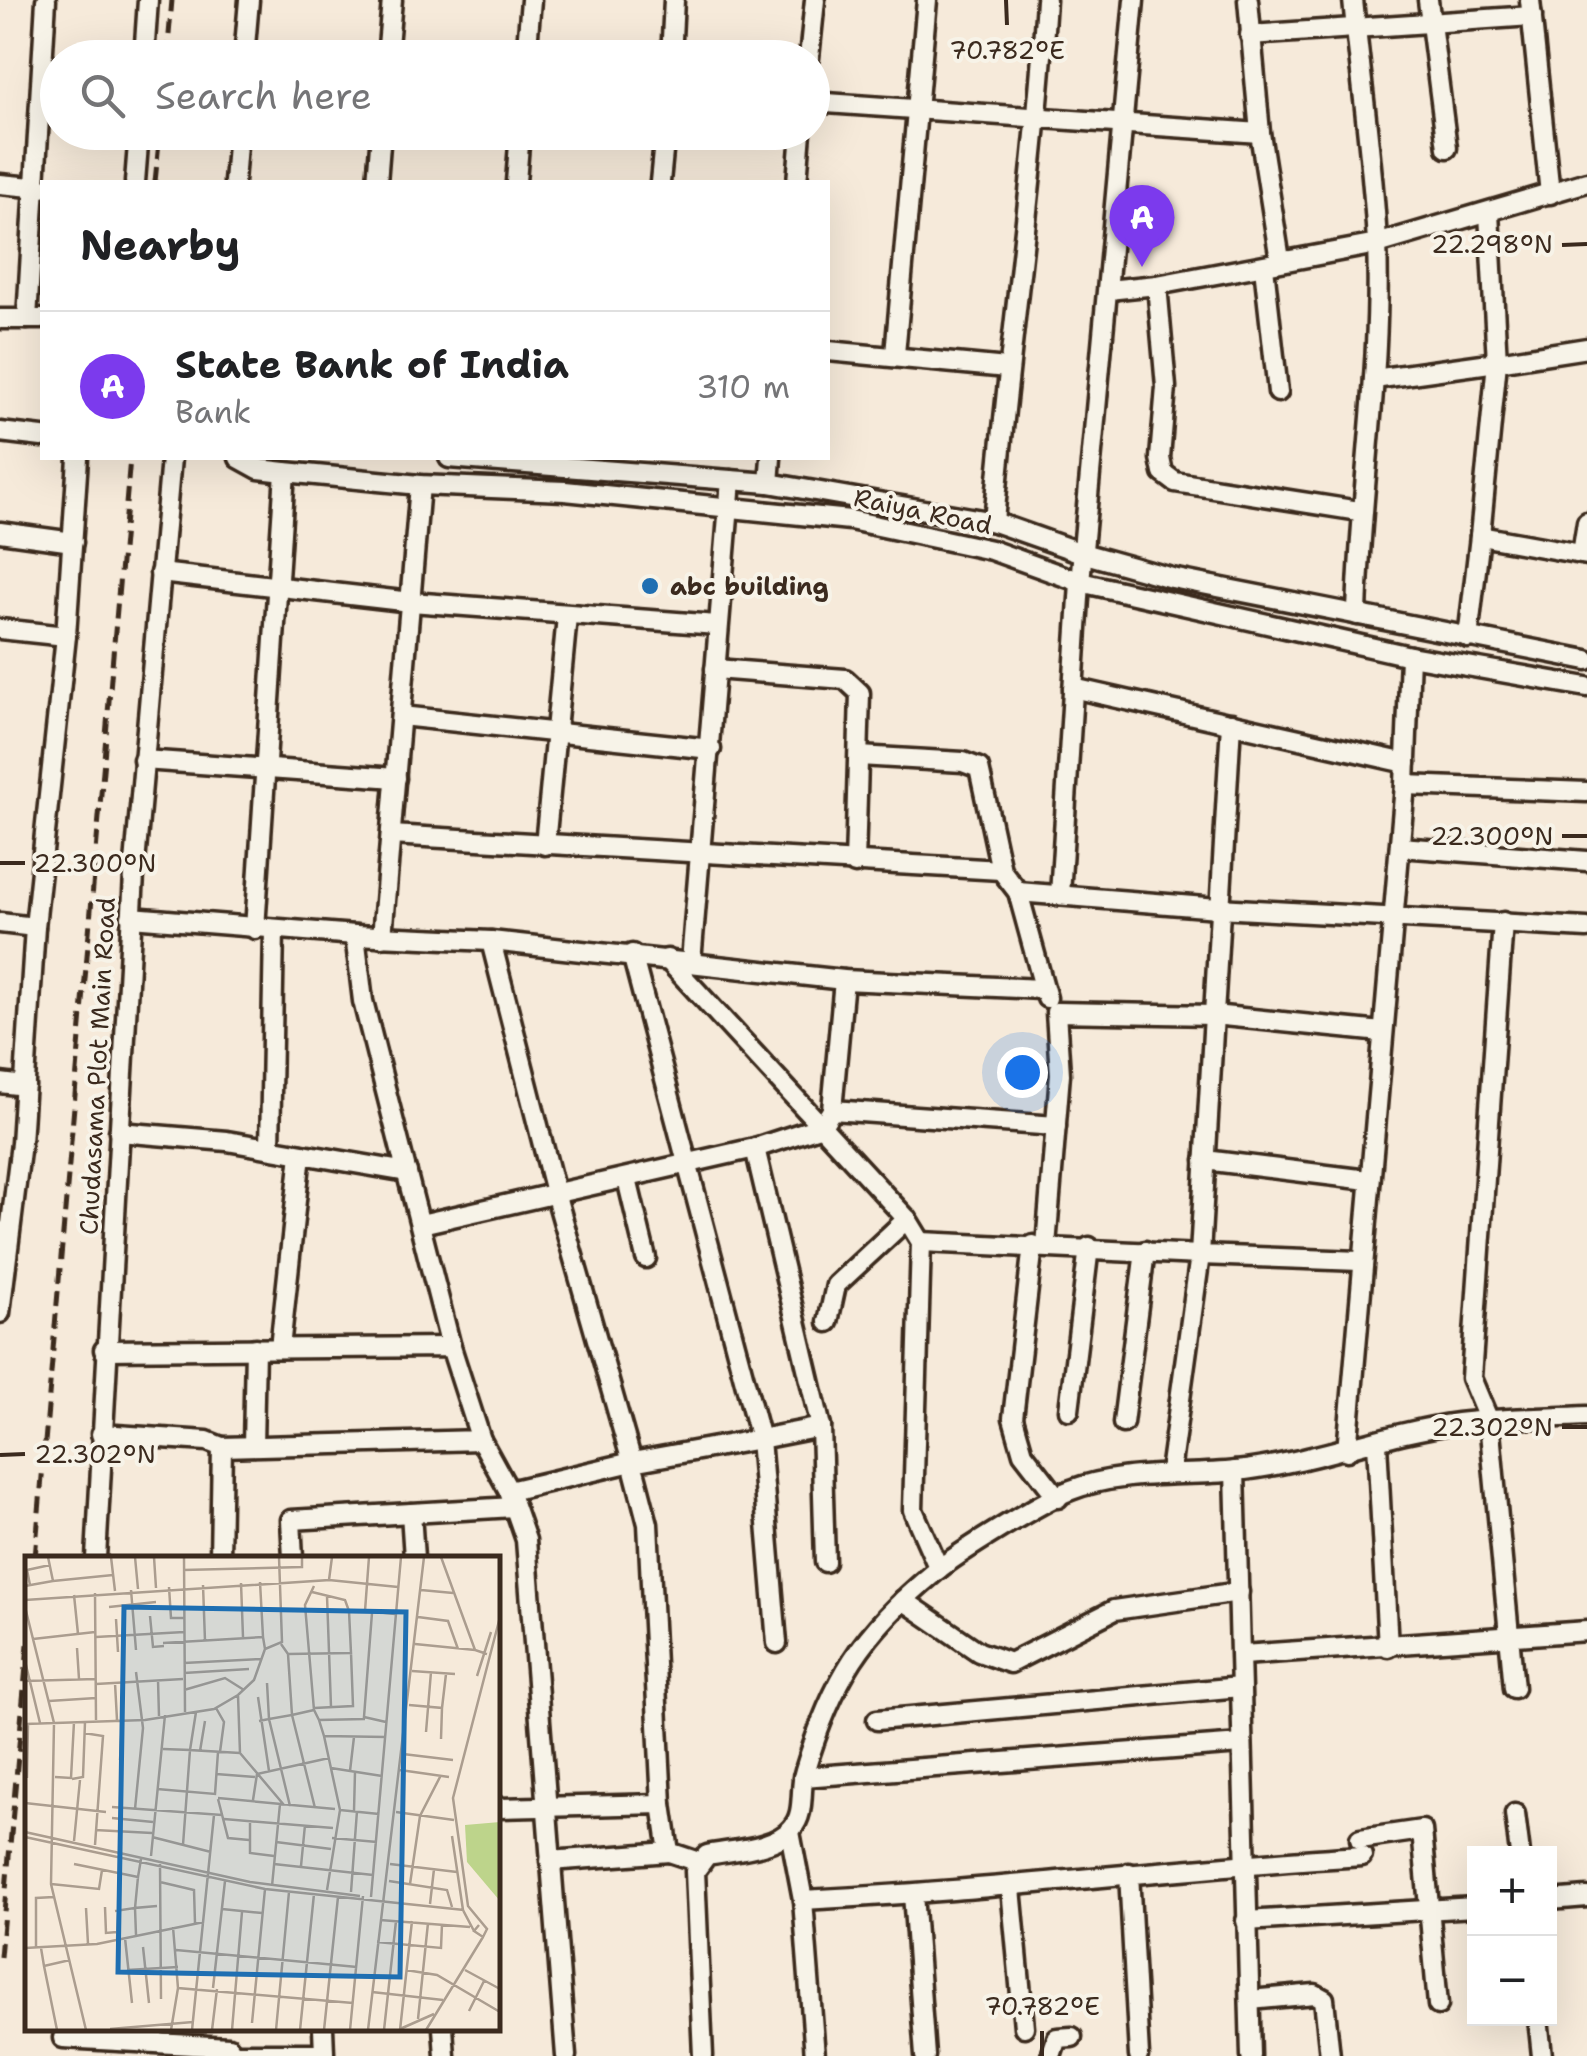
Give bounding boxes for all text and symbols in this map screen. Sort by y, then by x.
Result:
text: 70.782°E [949,33,1065,67]
search box [40,40,830,150]
icon: search [75,68,130,123]
text: Search here [155,70,372,121]
pin: A [1110,184,1174,267]
text: Nearby [80,217,240,273]
text: 22.298°N [1431,227,1553,261]
text: State Bank of India [175,339,569,390]
text: A [100,365,125,408]
text: 310 m [696,365,790,408]
text: Bank [175,390,251,433]
street label: Raiya Road [851,480,995,542]
place label: abc building [670,569,829,603]
marker: abc building [639,575,661,597]
text: 22.300°N [1431,819,1553,853]
text: 22.300°N [34,846,156,880]
street label: Chudasama Plot Main Road [71,896,123,1236]
your location [997,1047,1048,1098]
text: 22.302°N [1431,1410,1553,1444]
text: 22.302°N [34,1437,156,1471]
inset map [25,1556,500,2031]
map controls [1467,1846,1557,2026]
button: + [1467,1846,1557,1936]
button: − [1467,1936,1557,2026]
text: 70.782°E [984,1989,1100,2023]

